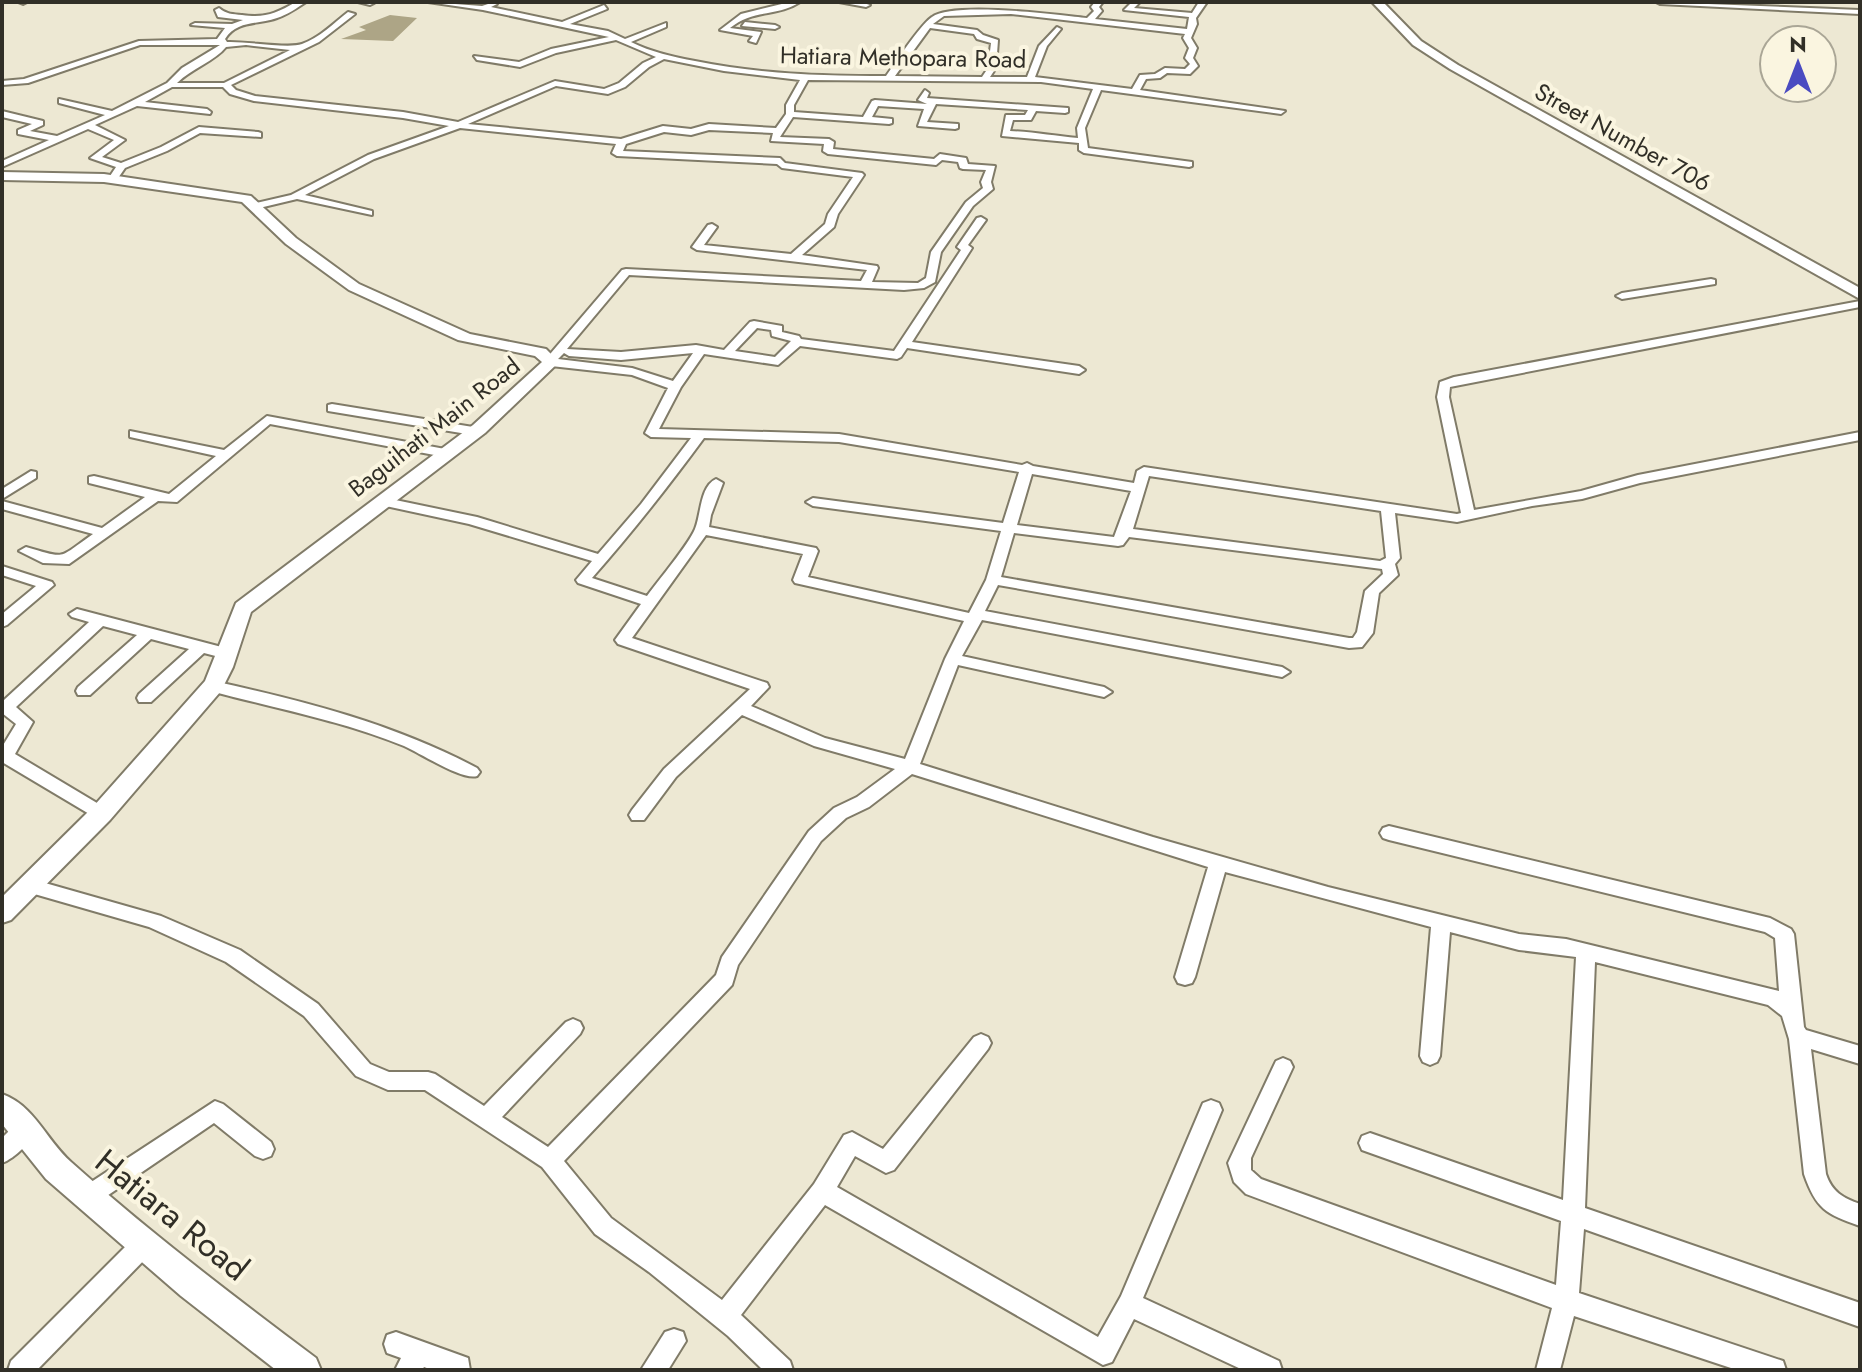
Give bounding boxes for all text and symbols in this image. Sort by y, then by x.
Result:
north arrow [1758,24,1838,104]
text: N [1789,28,1807,60]
street label: Hatiara Methopara Road [779,37,1027,77]
street label: Street Number 706 [1529,74,1717,200]
street label: Baguihati Main Road [341,349,527,505]
street label: Hatiara Road [84,1138,260,1292]

